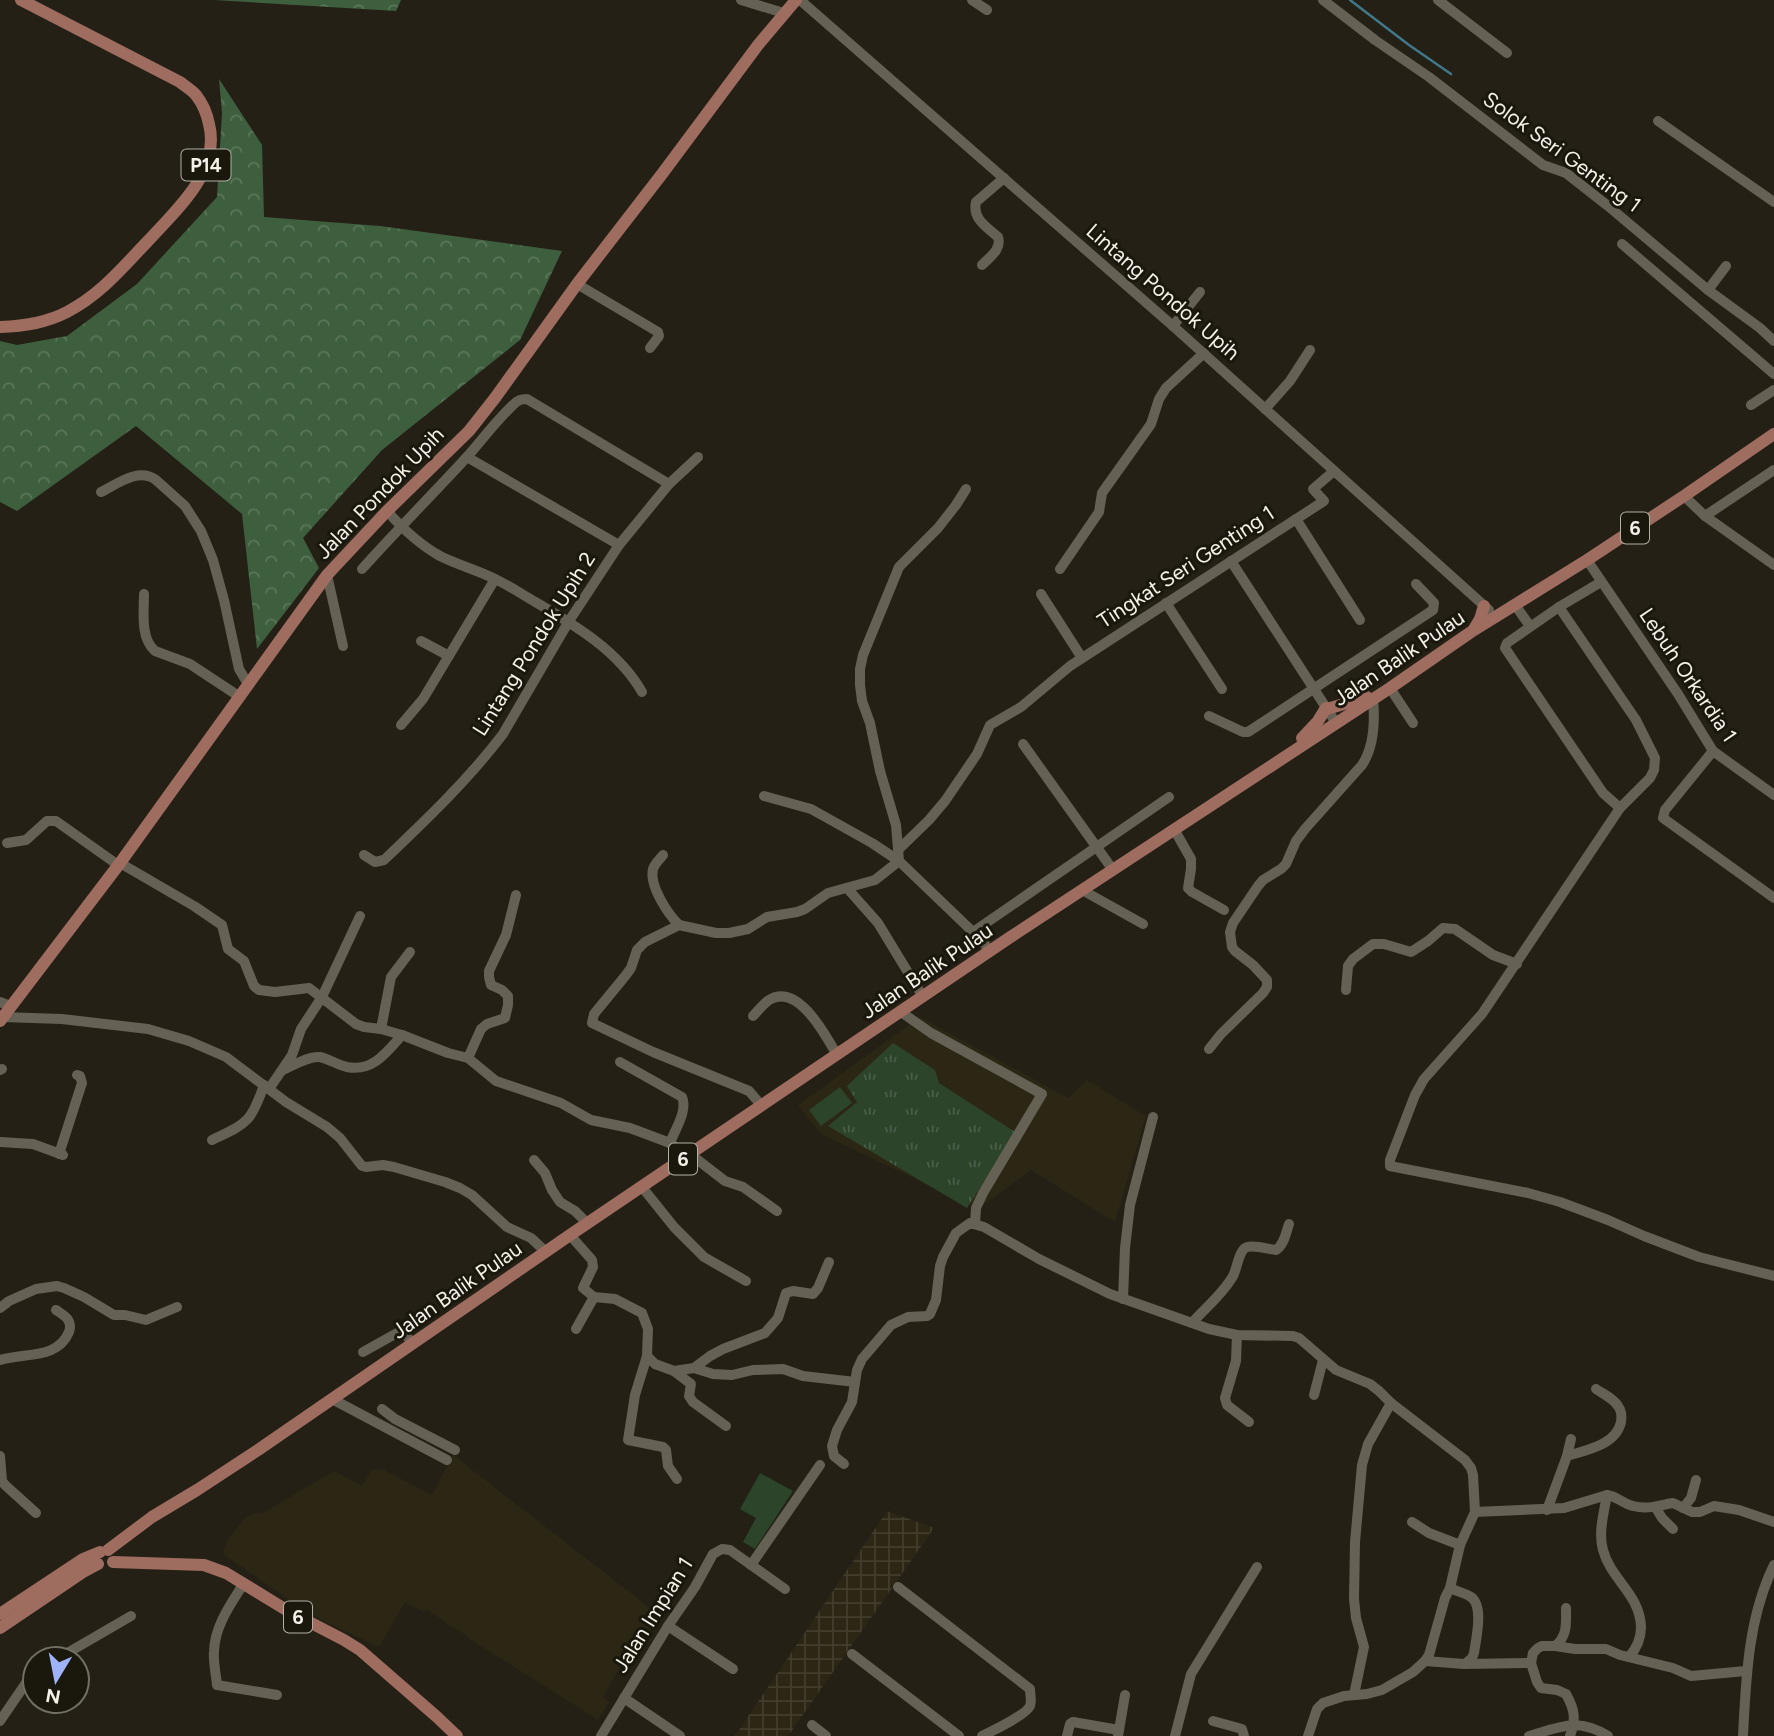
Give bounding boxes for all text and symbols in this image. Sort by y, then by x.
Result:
street label: Solok Seri Genting 1 [1479,86,1646,217]
road number: P14 [182,150,230,181]
street label: Lintang Pondok Upih [1082,218,1245,365]
street label: Jalan Pondok Upih [310,422,449,564]
street label: Tingkat Seri Genting 1 [1093,500,1279,633]
road number: 6 [1621,512,1649,544]
street label: Lintang Pondok Upih 2 [467,547,600,740]
street label: Lebuh Orkardia 1 [1634,603,1742,746]
street label: Jalan Balik Pulau [1328,604,1469,711]
street label: Jalan Balik Pulau [856,917,997,1024]
road number: 6 [669,1144,697,1175]
street label: Jalan Balik Pulau [387,1235,527,1344]
street label: Jalan Impian 1 [607,1553,698,1677]
road number: 6 [284,1602,312,1632]
north arrow [21,1645,91,1715]
text: N [44,1684,62,1709]

